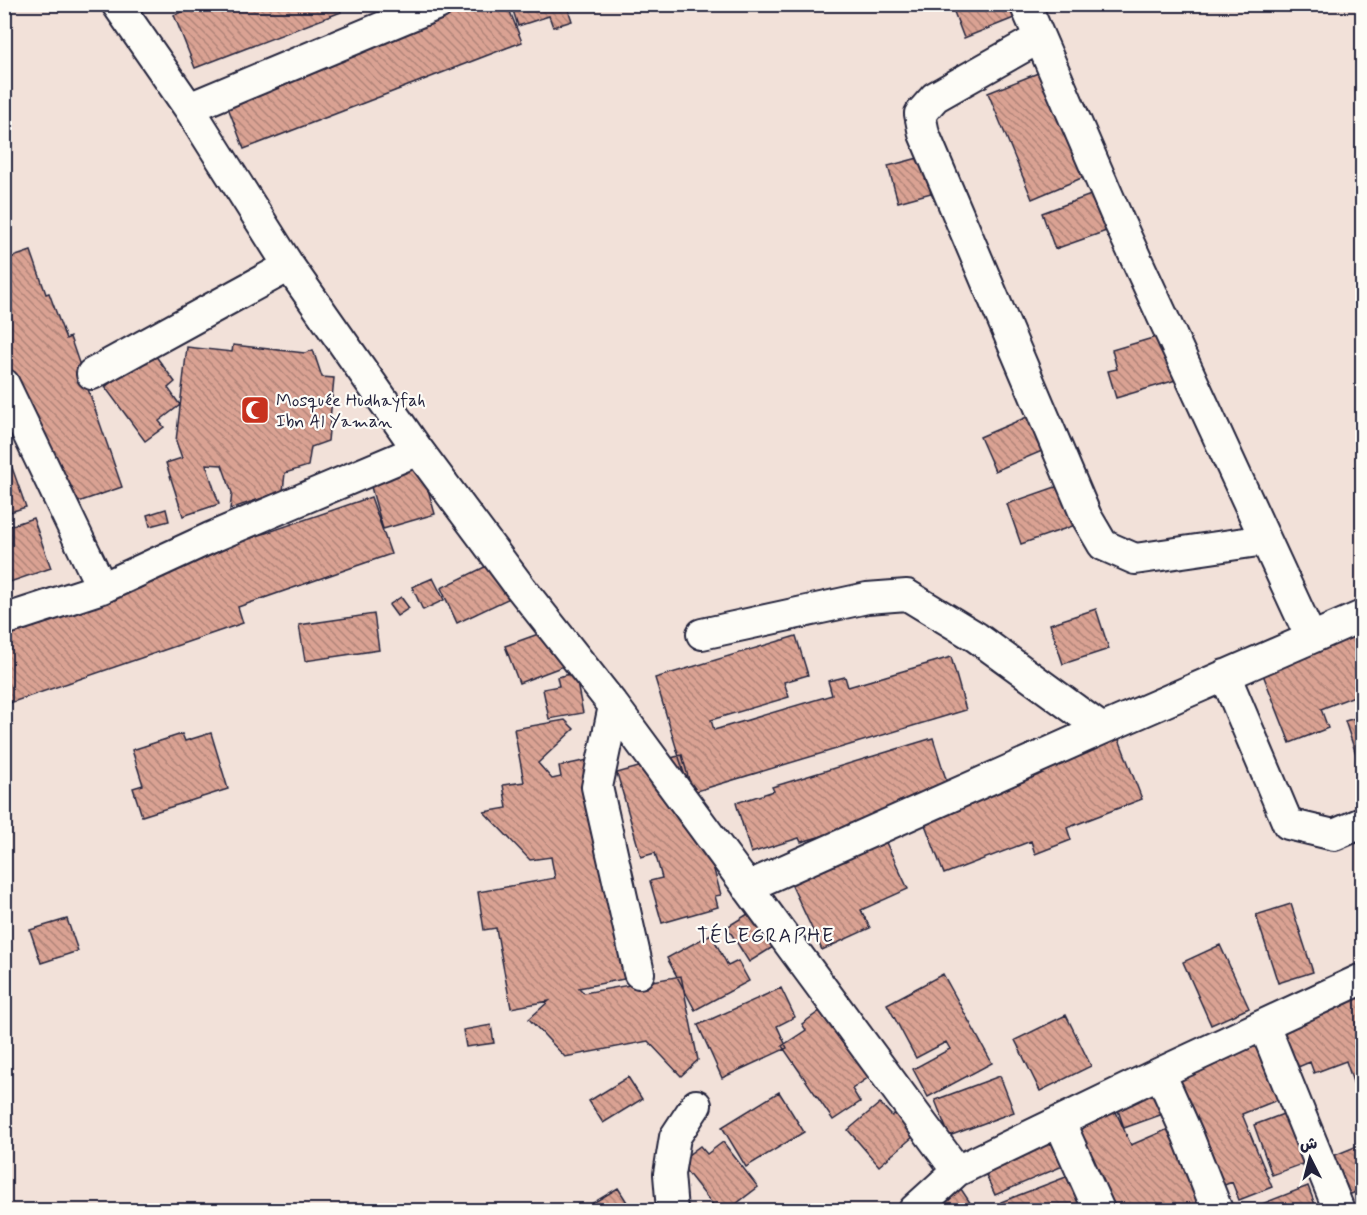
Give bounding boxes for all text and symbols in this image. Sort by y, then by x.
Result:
place label: Mosquée Hudhayfah Ibn Al Yaman [276,389,426,434]
mosque icon: Mosquée Hudhayfah Ibn Al Yaman [239,394,271,426]
district label: TÉLEGRAPHE [697,923,835,950]
north arrow [1280,1128,1340,1188]
text: ش [1299,1133,1318,1156]

